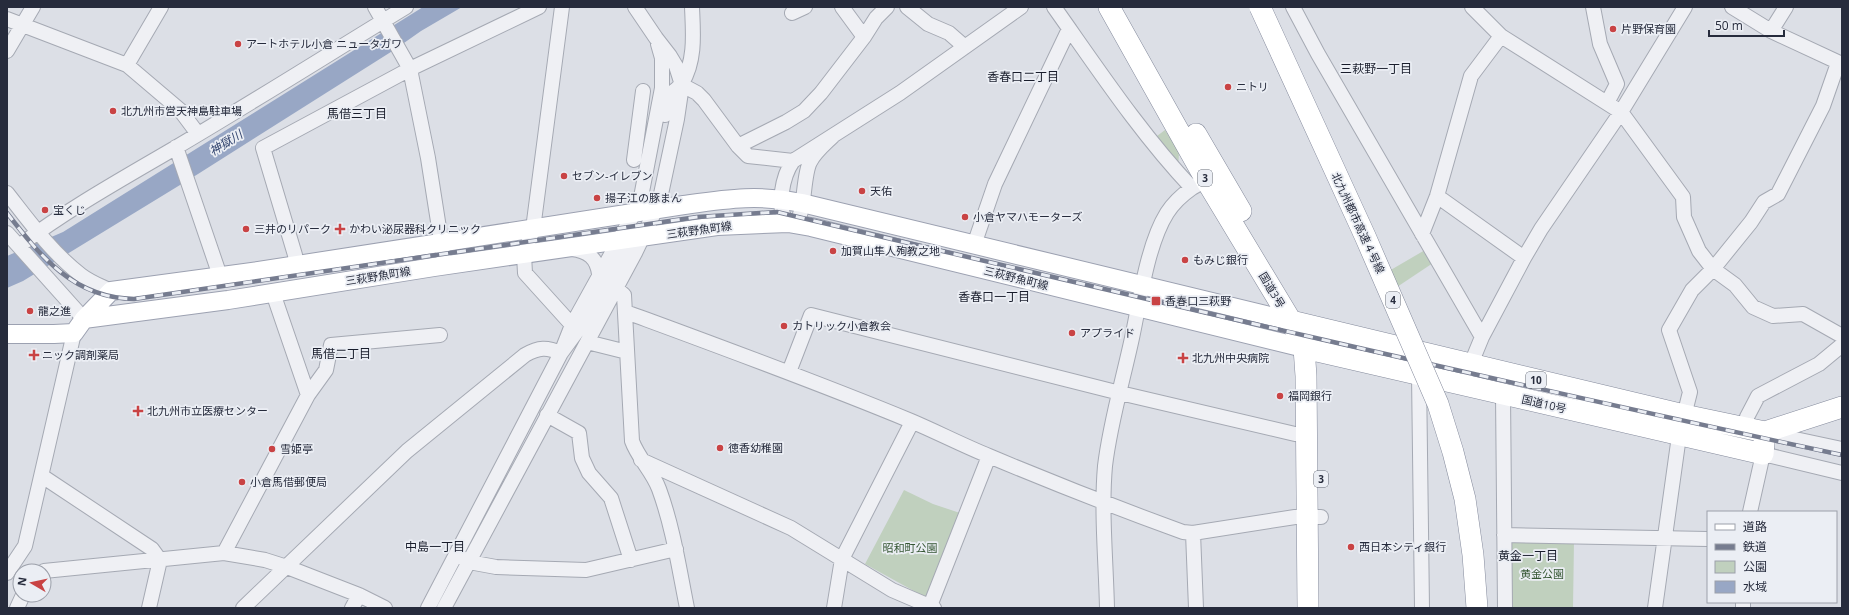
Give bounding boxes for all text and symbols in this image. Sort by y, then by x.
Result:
scale bar [1709,12,1784,38]
text: 50 m [1715,17,1743,34]
place label: 片野保育園 [1621,21,1676,36]
marker: 片野保育園 [1608,24,1618,34]
place label: アートホテル小倉 ニュータガワ [246,36,402,51]
marker: アートホテル小倉 ニュータガワ [233,39,243,49]
district label: 三萩野一丁目 [1340,60,1412,77]
district label: 香春口二丁目 [987,68,1059,85]
place label: ニトリ [1236,79,1269,94]
marker: ニトリ [1223,82,1233,92]
place label: 北九州市営天神島駐車場 [121,103,242,118]
district label: 馬借三丁目 [327,105,387,122]
marker: 北九州市営天神島駐車場 [108,106,118,116]
water label: 神獄川 [206,125,247,159]
place label: セブン-イレブン [572,168,653,183]
road number: 3 [1198,170,1212,186]
street label: 北九州都市高速４号線 [1328,170,1388,276]
marker: セブン-イレブン [559,171,569,181]
place label: 天佑 [870,183,892,198]
marker: 天佑 [857,186,867,196]
place label: 揚子江の豚まん [605,190,682,205]
marker: 揚子江の豚まん [592,193,602,203]
place label: 宝くじ [53,202,86,217]
marker: 宝くじ [40,205,50,215]
place label: 小倉ヤマハモーターズ [973,209,1082,224]
marker: 小倉ヤマハモーターズ [960,212,970,222]
street label: 三萩野魚町線 [665,217,733,242]
place label: 三井のリパーク [254,221,331,236]
place label: かわい泌尿器科クリニック [349,221,481,236]
marker: かわい泌尿器科クリニック [334,223,346,235]
marker: 三井のリパーク [241,224,251,234]
place label: 加賀山隼人殉教之地 [841,243,940,258]
marker: 加賀山隼人殉教之地 [828,246,838,256]
place label: もみじ銀行 [1193,252,1248,267]
marker: もみじ銀行 [1180,255,1190,265]
street label: 三萩野魚町線 [982,262,1050,293]
street label: 三萩野魚町線 [344,263,412,288]
street label: 国道3号 [1256,269,1289,310]
district label: 香春口一丁目 [958,288,1030,305]
road number: 4 [1386,292,1400,308]
place label: 香春口三萩野 [1165,293,1231,308]
marker: 香春口三萩野 [1150,295,1162,307]
place label: 龍之進 [38,303,71,318]
marker: 龍之進 [25,306,35,316]
place label: カトリック小倉教会 [792,318,891,333]
marker: カトリック小倉教会 [779,321,789,331]
place label: アプライド [1080,325,1135,340]
marker: アプライド [1067,328,1077,338]
district label: 馬借二丁目 [311,345,371,362]
place label: ニック調剤薬局 [42,347,119,362]
marker: ニック調剤薬局 [29,350,39,360]
place label: 北九州中央病院 [1192,350,1269,365]
marker: 北九州中央病院 [1177,352,1189,364]
road number: 10 [1526,372,1546,388]
place label: 福岡銀行 [1288,388,1332,403]
marker: 福岡銀行 [1275,391,1285,401]
street label: 国道10号 [1520,391,1568,416]
place label: 北九州市立医療センター [147,403,268,418]
marker: 北九州市立医療センター [132,405,144,417]
place label: 徳香幼稚園 [728,440,783,455]
place label: 雪姫亭 [280,441,313,456]
marker: 徳香幼稚園 [715,443,725,453]
marker: 雪姫亭 [267,444,277,454]
road number: 3 [1314,471,1328,487]
place label: 小倉馬借郵便局 [250,474,327,489]
marker: 小倉馬借郵便局 [237,477,247,487]
legend [1707,511,1837,603]
text: 道路 [1743,518,1767,535]
district label: 中島一丁目 [405,538,465,555]
text: 鉄道 [1743,538,1767,555]
place label: 西日本シティ銀行 [1359,539,1446,554]
park label: 昭和町公園 [883,540,938,555]
marker: 西日本シティ銀行 [1346,542,1356,552]
district label: 黄金一丁目 [1498,547,1558,564]
text: 公園 [1743,558,1767,575]
north arrow [12,563,52,603]
park label: 黄金公園 [1520,566,1564,581]
text: N [14,576,30,587]
text: 水域 [1743,578,1767,595]

